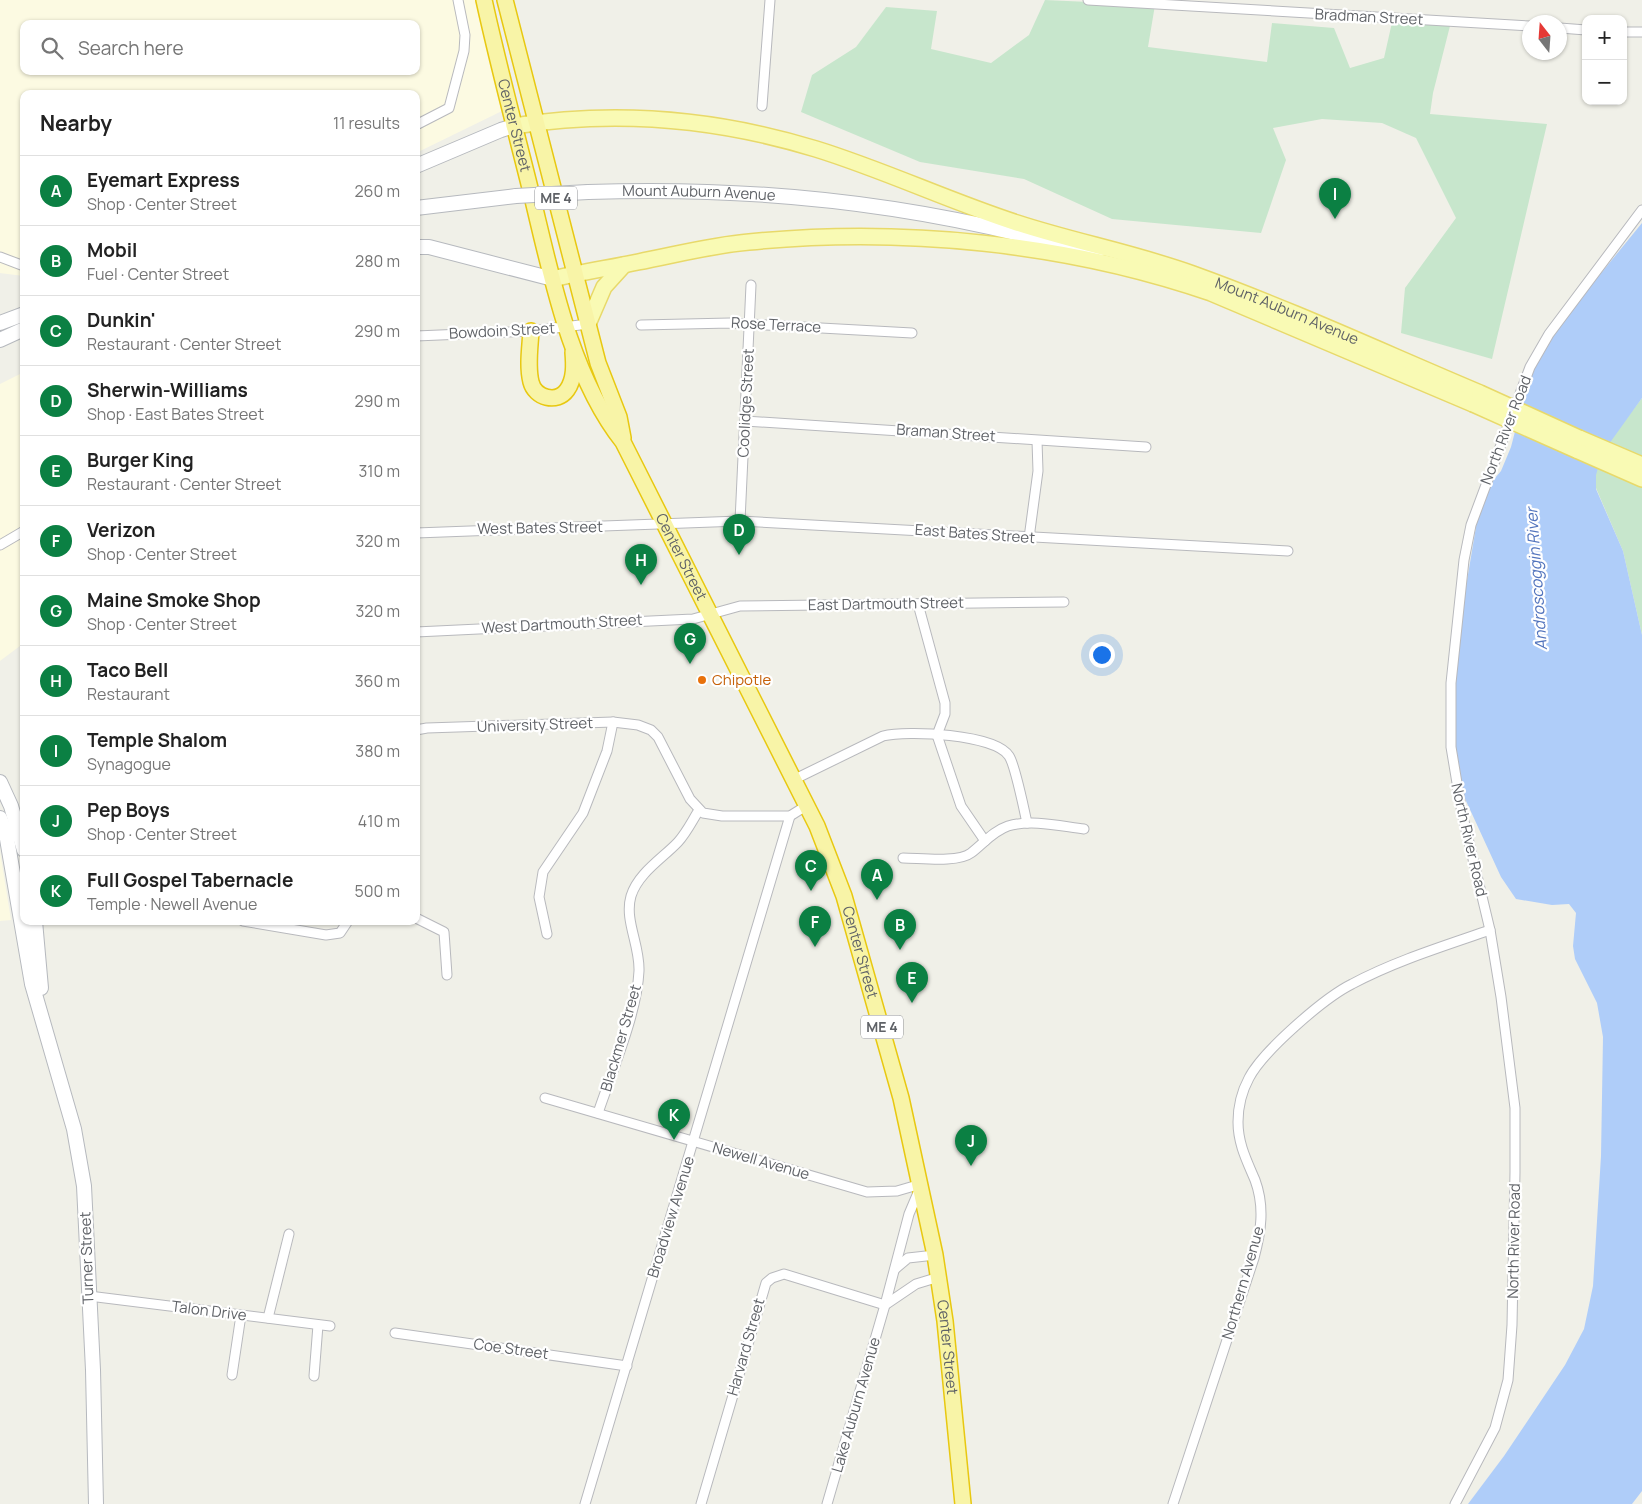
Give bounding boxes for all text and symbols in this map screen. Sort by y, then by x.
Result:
street label: Bradman Street [1314,3,1424,30]
north arrow [1522,15,1567,60]
map controls [1582,15,1627,105]
button: + [1582,15,1627,60]
search box [20,20,420,75]
icon: search [38,34,66,62]
text: Search here [78,35,184,61]
button: − [1582,60,1627,105]
street label: Center Street [493,77,537,174]
text: Nearby [40,109,112,137]
text: 11 results [333,112,400,134]
text: Eyemart Express [87,167,240,193]
pin: I [1319,178,1351,219]
text: A [51,180,61,202]
text: 260 m [354,180,400,202]
street label: Mount Auburn Avenue [622,180,777,206]
road number: ME 4 [535,187,577,210]
text: Shop · Center Street [87,193,237,215]
text: Mobil [87,237,137,263]
text: B [51,250,61,272]
text: 280 m [355,250,400,272]
text: Fuel · Center Street [87,263,229,285]
street label: Mount Auburn Avenue [1212,272,1362,350]
text: Dunkin' [87,307,156,333]
street label: Rose Terrace [730,312,822,337]
street label: Bowdoin Street [448,317,556,344]
text: C [50,320,62,342]
text: 290 m [354,320,400,342]
text: Restaurant · Center Street [87,333,281,355]
street label: Coolidge Street [732,348,759,458]
street label: North River Road [1475,372,1536,487]
text: Sherwin-Williams [87,377,248,403]
text: D [50,390,62,412]
text: 290 m [354,390,400,412]
text: Shop · East Bates Street [87,403,264,425]
street label: Braman Street [896,419,996,446]
text: Burger King [87,447,194,473]
text: E [51,460,61,482]
text: 310 m [358,460,400,482]
text: Restaurant · Center Street [87,473,281,495]
water label: Androscoggin River [1520,505,1552,651]
street label: Center Street [651,510,712,604]
pin: D [723,514,755,555]
street label: West Bates Street [477,516,603,539]
text: Verizon [87,517,155,543]
street label: East Bates Street [914,519,1036,548]
text: F [52,530,60,552]
text: 320 m [356,530,400,552]
text: Shop · Center Street [87,543,237,565]
pin: H [625,544,657,585]
text: Maine Smoke Shop [87,587,261,613]
street label: East Dartmouth Street [808,592,964,615]
text: G [50,600,62,622]
text: 320 m [356,600,400,622]
street label: West Dartmouth Street [481,609,643,638]
text: Shop · Center Street [87,613,237,635]
pin: G [674,623,706,664]
your location [1089,642,1115,668]
text: Taco Bell [87,657,168,683]
place label: Chipotle [712,669,771,690]
text: H [50,670,62,692]
text: 360 m [355,670,400,692]
marker: Chipotle [696,674,708,686]
text: Restaurant [87,683,170,705]
street label: University Street [477,712,593,737]
text: Temple Shalom [87,727,227,753]
text: I [54,740,58,762]
text: 380 m [355,740,400,762]
text: Synagogue [87,753,171,775]
street label: North River Road [1446,781,1493,899]
text: Pep Boys [87,797,170,823]
text: J [52,810,60,832]
text: 410 m [358,810,400,832]
text: Shop · Center Street [87,823,237,845]
pin: C [795,850,827,891]
pin: A [861,859,893,900]
text: Full Gospel Tabernacle [87,867,293,893]
text: K [51,880,61,902]
text: 500 m [354,880,400,902]
text: Temple · Newell Avenue [87,893,257,915]
street label: Center Street [837,904,883,1001]
pin: F [799,906,831,947]
pin: B [884,909,916,950]
pin: E [896,962,928,1003]
street label: Blackmer Street [595,982,646,1094]
road number: ME 4 [861,1016,903,1038]
pin: K [658,1099,690,1140]
pin: J [955,1125,987,1166]
street label: Newell Avenue [710,1137,812,1184]
street label: Broadview Avenue [642,1153,699,1280]
street label: North River Road [1502,1183,1525,1299]
street label: Turner Street [74,1211,99,1305]
street label: Northern Avenue [1216,1224,1269,1342]
street label: Talon Drive [170,1295,248,1326]
street label: Harvard Street [722,1296,769,1398]
street label: Center Street [932,1298,963,1396]
street label: Coe Street [472,1333,550,1364]
street label: Lake Auburn Avenue [826,1334,885,1475]

